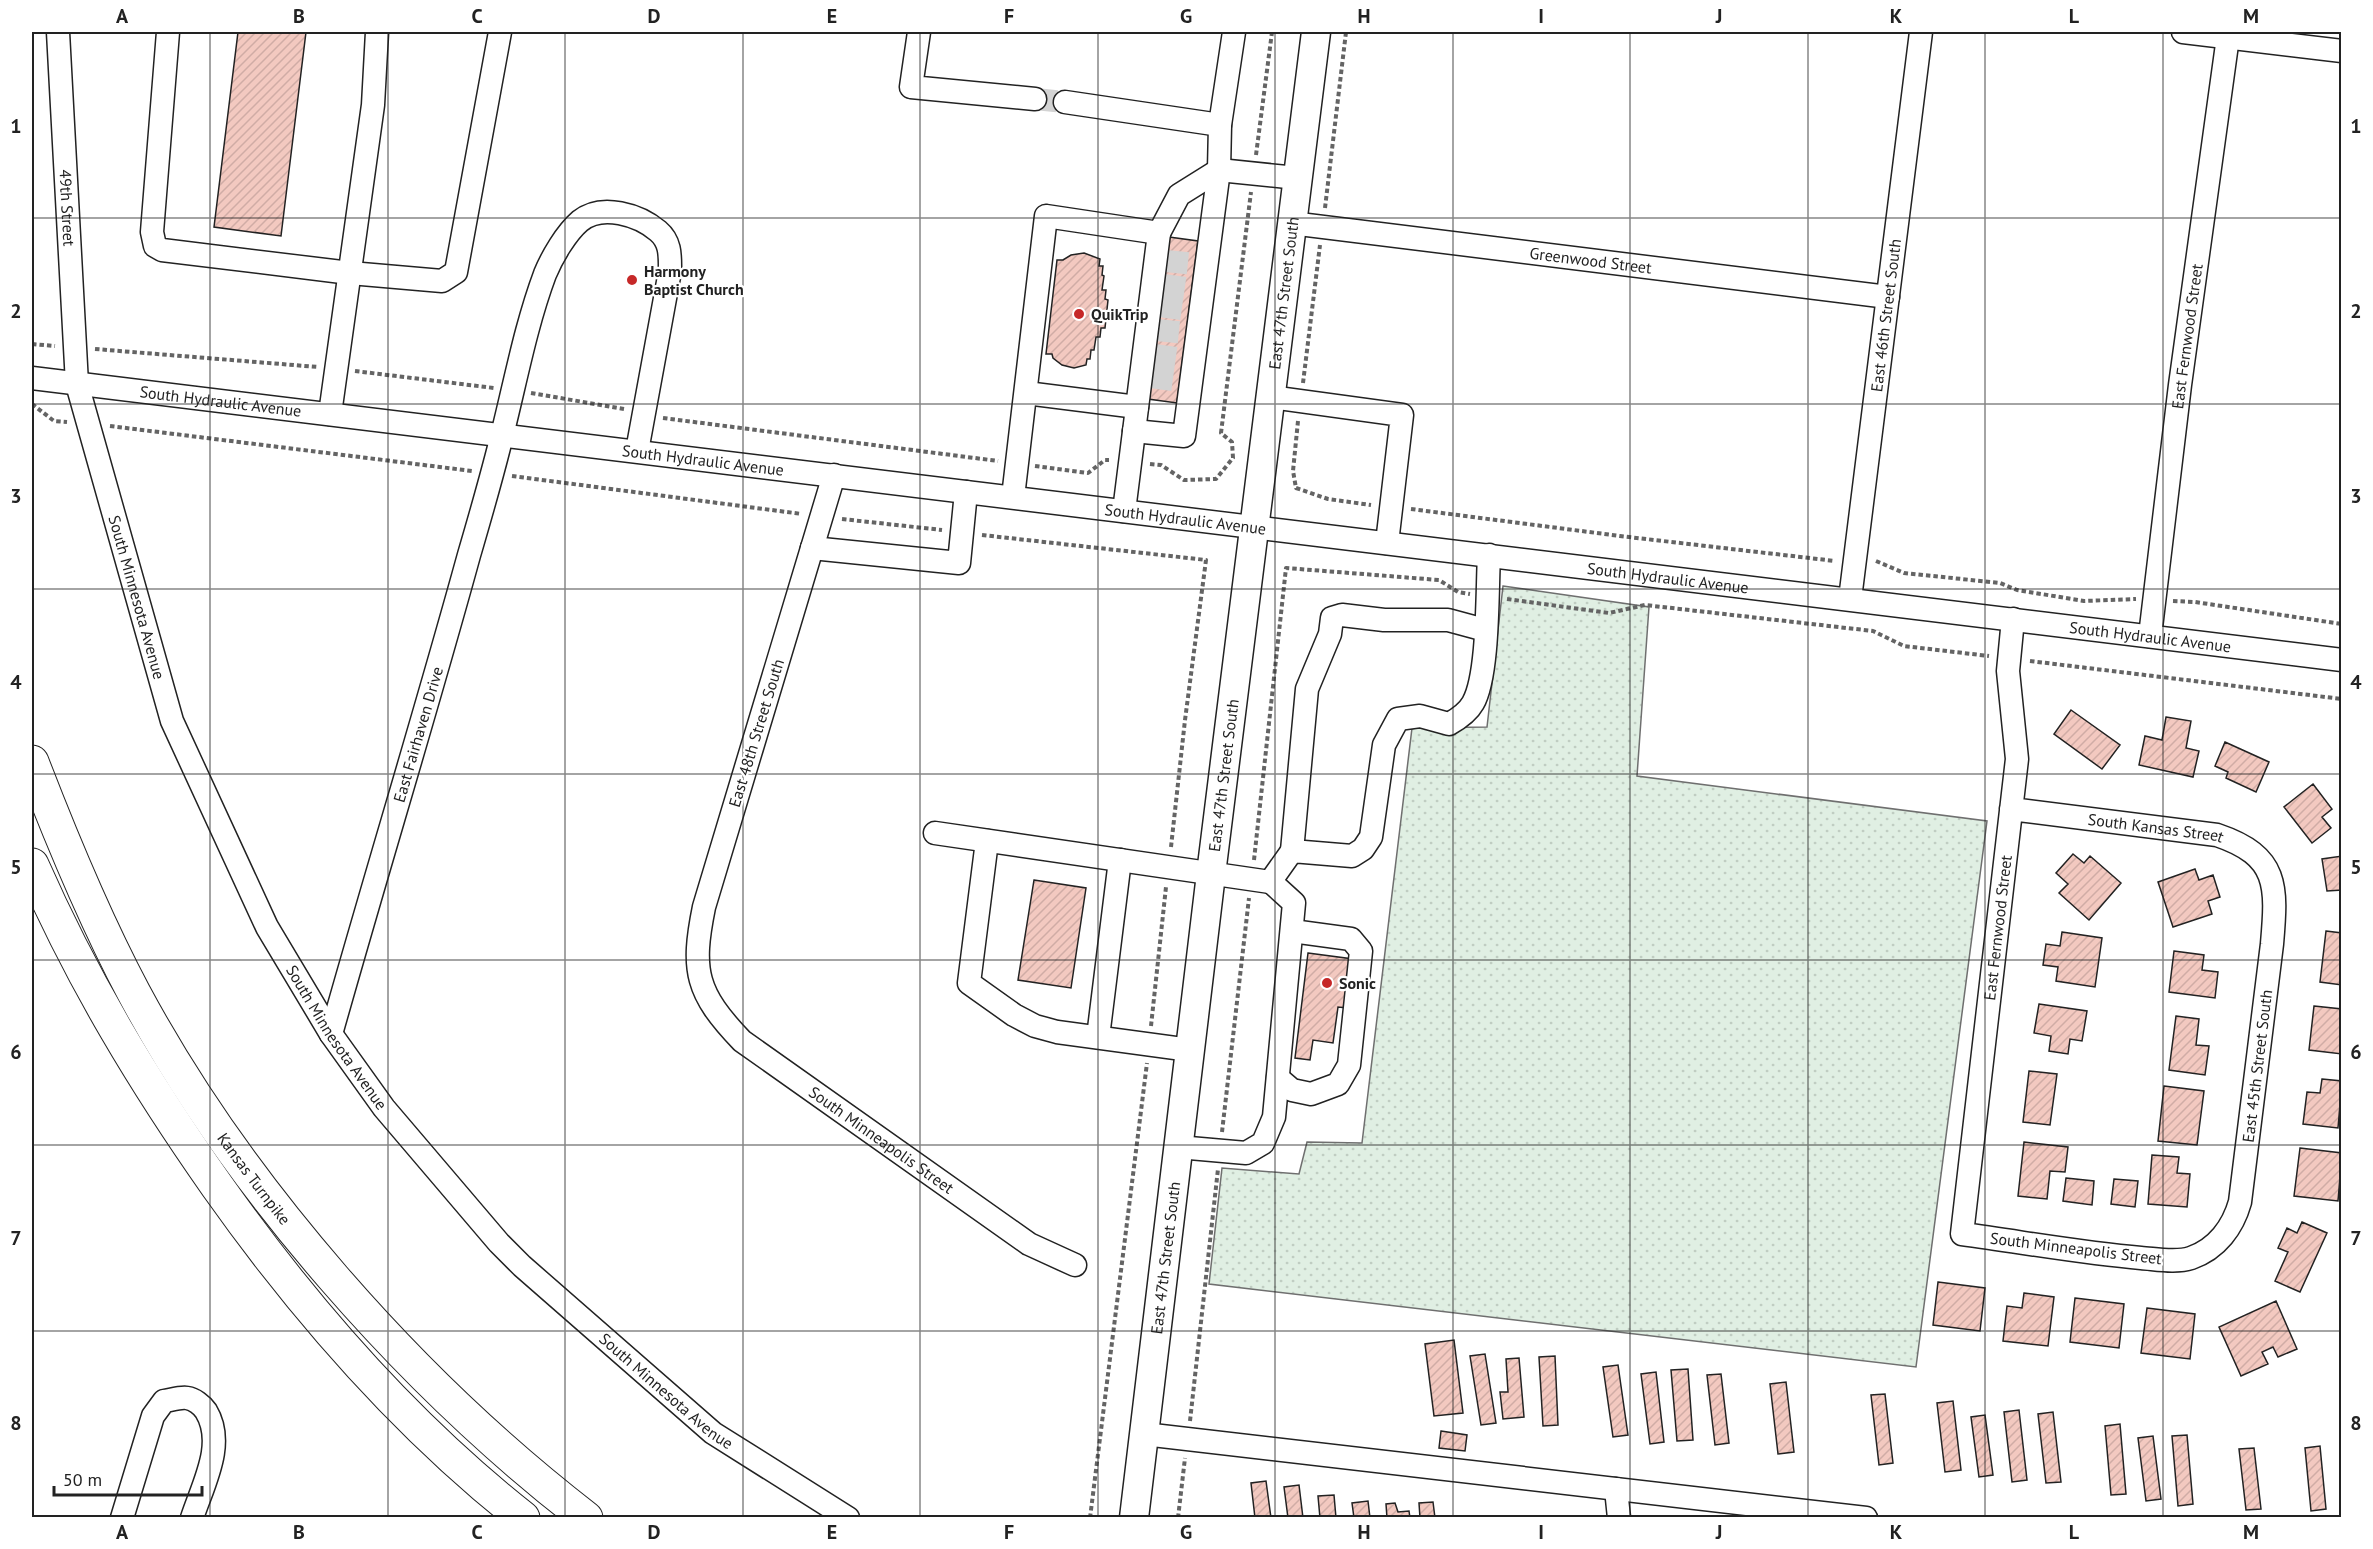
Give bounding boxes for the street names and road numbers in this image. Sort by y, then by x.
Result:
street label: 49th Street [55,169,80,247]
street label: East 47th Street South [1264,216,1303,371]
street label: East 46th Street South [1866,238,1905,393]
street label: Greenwood Street [1529,243,1653,278]
street label: East Fernwood Street [2167,262,2207,410]
street label: South Hydraulic Avenue [139,381,303,421]
street label: South Hydraulic Avenue [621,440,785,480]
street label: South Hydraulic Avenue [1103,499,1267,539]
street label: South Minnesota Avenue [105,513,170,681]
street label: South Hydraulic Avenue [1586,558,1750,597]
street label: South Hydraulic Avenue [2068,617,2232,656]
street label: East 48th Street South [724,657,788,809]
street label: East Fairhaven Drive [389,664,447,805]
street label: East 47th Street South [1204,698,1243,853]
street label: South Kansas Street [2087,809,2227,847]
street label: East Fernwood Street [1979,853,2016,1001]
street label: South Minnesota Avenue [282,961,392,1113]
street label: East 45th Street South [2238,988,2276,1144]
street label: South Minneapolis Street [805,1082,958,1198]
street label: Kansas Turnpike [213,1129,295,1229]
street label: East 47th Street South [1146,1180,1184,1335]
street label: South Minneapolis Street [1989,1228,2163,1269]
street label: South Minnesota Avenue [595,1328,737,1453]

